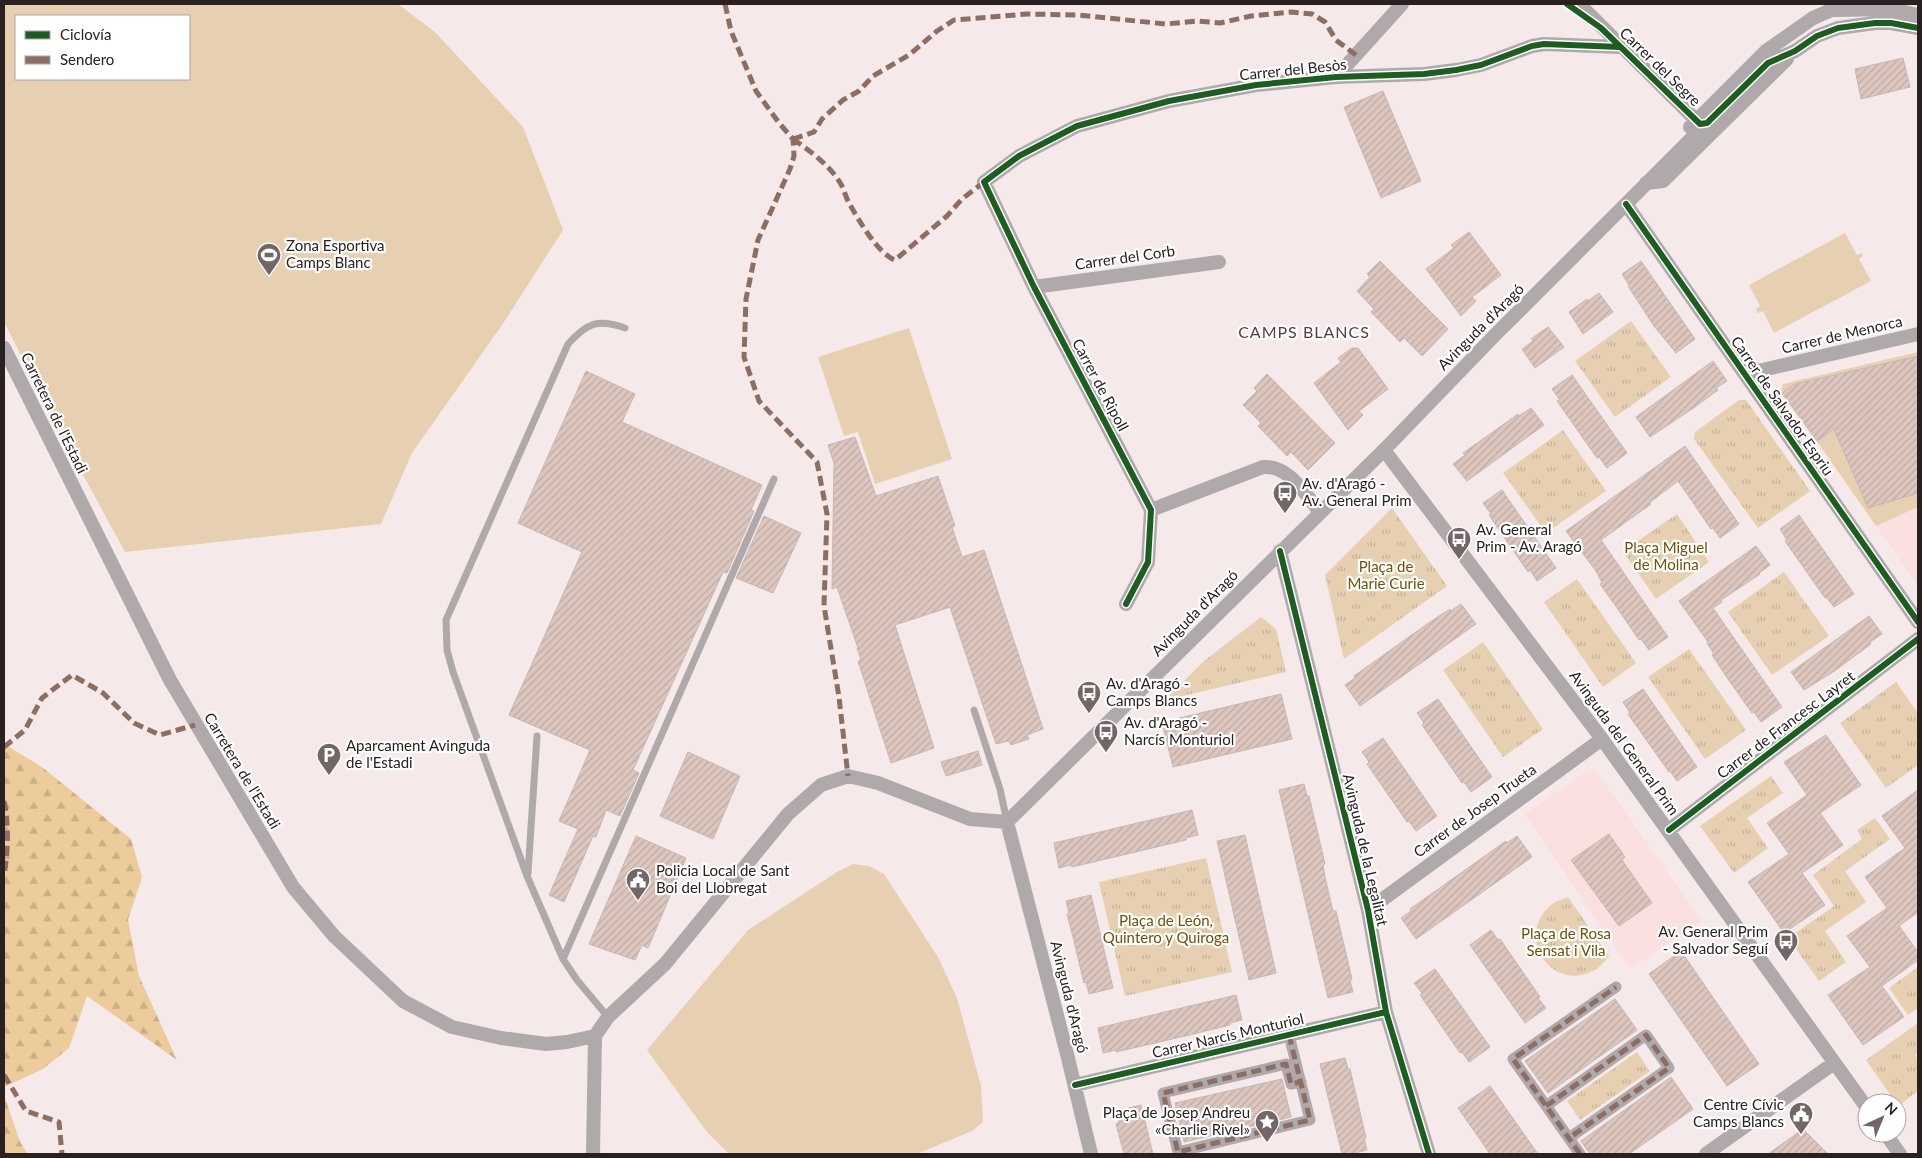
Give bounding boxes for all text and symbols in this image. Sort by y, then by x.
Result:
legend [15,15,190,80]
street label: Carrer del Segre [1616,23,1705,109]
text: Ciclovía [60,25,111,43]
text: Sendero [60,50,114,68]
street label: Carrer del Besòs [1238,54,1347,84]
place label: Zona Esportiva Camps Blanc [286,236,385,271]
street label: Carrer del Corb [1074,241,1176,273]
sports icon: Zona Esportiva Camps Blanc [256,242,282,276]
street label: Avinguda d'Aragó [1433,279,1527,373]
street label: Carrer de Menorca [1780,311,1904,357]
district label: CAMPS BLANCS [1238,322,1370,341]
street label: Carrer de Salvador Espriu [1728,332,1838,479]
street label: Carrer de Ripoll [1069,335,1133,434]
street label: Carretera de l'Estadi [18,349,92,476]
place label: Av. d'Aragó - Av. General Prim [1302,474,1412,509]
bus stop icon: Av. d'Aragó - Av. General Prim [1272,480,1298,514]
place label: Av. General Prim - Av. Aragó [1476,520,1582,555]
bus stop icon: Av. General Prim - Av. Aragó [1446,526,1472,560]
park label: Plaça Miguel de Molina [1624,538,1708,573]
park label: Plaça de Marie Curie [1347,557,1425,592]
street label: Avinguda d'Aragó [1147,565,1241,659]
street label: Carrer de Francesc Layret [1713,666,1858,782]
street label: Avinguda del General Prim [1566,667,1683,818]
place label: Av. d'Aragó - Camps Blancs [1106,674,1197,709]
bus stop icon: Av. d'Aragó - Camps Blancs [1076,680,1102,714]
street label: Carretera de l'Estadi [201,709,285,832]
place label: Av. d'Aragó - Narcís Monturiol [1124,713,1234,748]
bus stop icon: Av. d'Aragó - Narcís Monturiol [1093,719,1119,753]
place label: Aparcament Avinguda de l'Estadi [346,736,490,771]
parking icon: Aparcament Avinguda de l'Estadi [316,742,342,776]
street label: Carrer de Josep Trueta [1410,760,1539,861]
street label: Avinguda de la Legalitat [1340,772,1392,928]
place label: Policia Local de Sant Boi del Llobregat [656,861,790,896]
public building icon: Policia Local de Sant Boi del Llobregat [625,867,651,901]
park label: Plaça de León, Quintero y Quiroga [1103,911,1229,946]
place label: Av. General Prim - Salvador Seguí [1658,922,1769,957]
park label: Plaça de Rosa Sensat i Vila [1521,924,1611,959]
bus stop icon: Av. General Prim - Salvador Seguí [1773,928,1799,962]
street label: Avinguda d'Aragó [1047,939,1093,1055]
street label: Carrer Narcís Monturiol [1150,1009,1305,1061]
north arrow [1857,1093,1907,1143]
place label: Centre Cívic Camps Blancs [1693,1095,1784,1130]
text: N [1882,1098,1901,1118]
public building icon: Centre Cívic Camps Blancs [1788,1101,1814,1135]
place label: Plaça de Josep Andreu «Charlie Rivel» [1103,1103,1250,1138]
place icon: Plaça de Josep Andreu «Charlie Rivel» [1254,1109,1280,1143]

